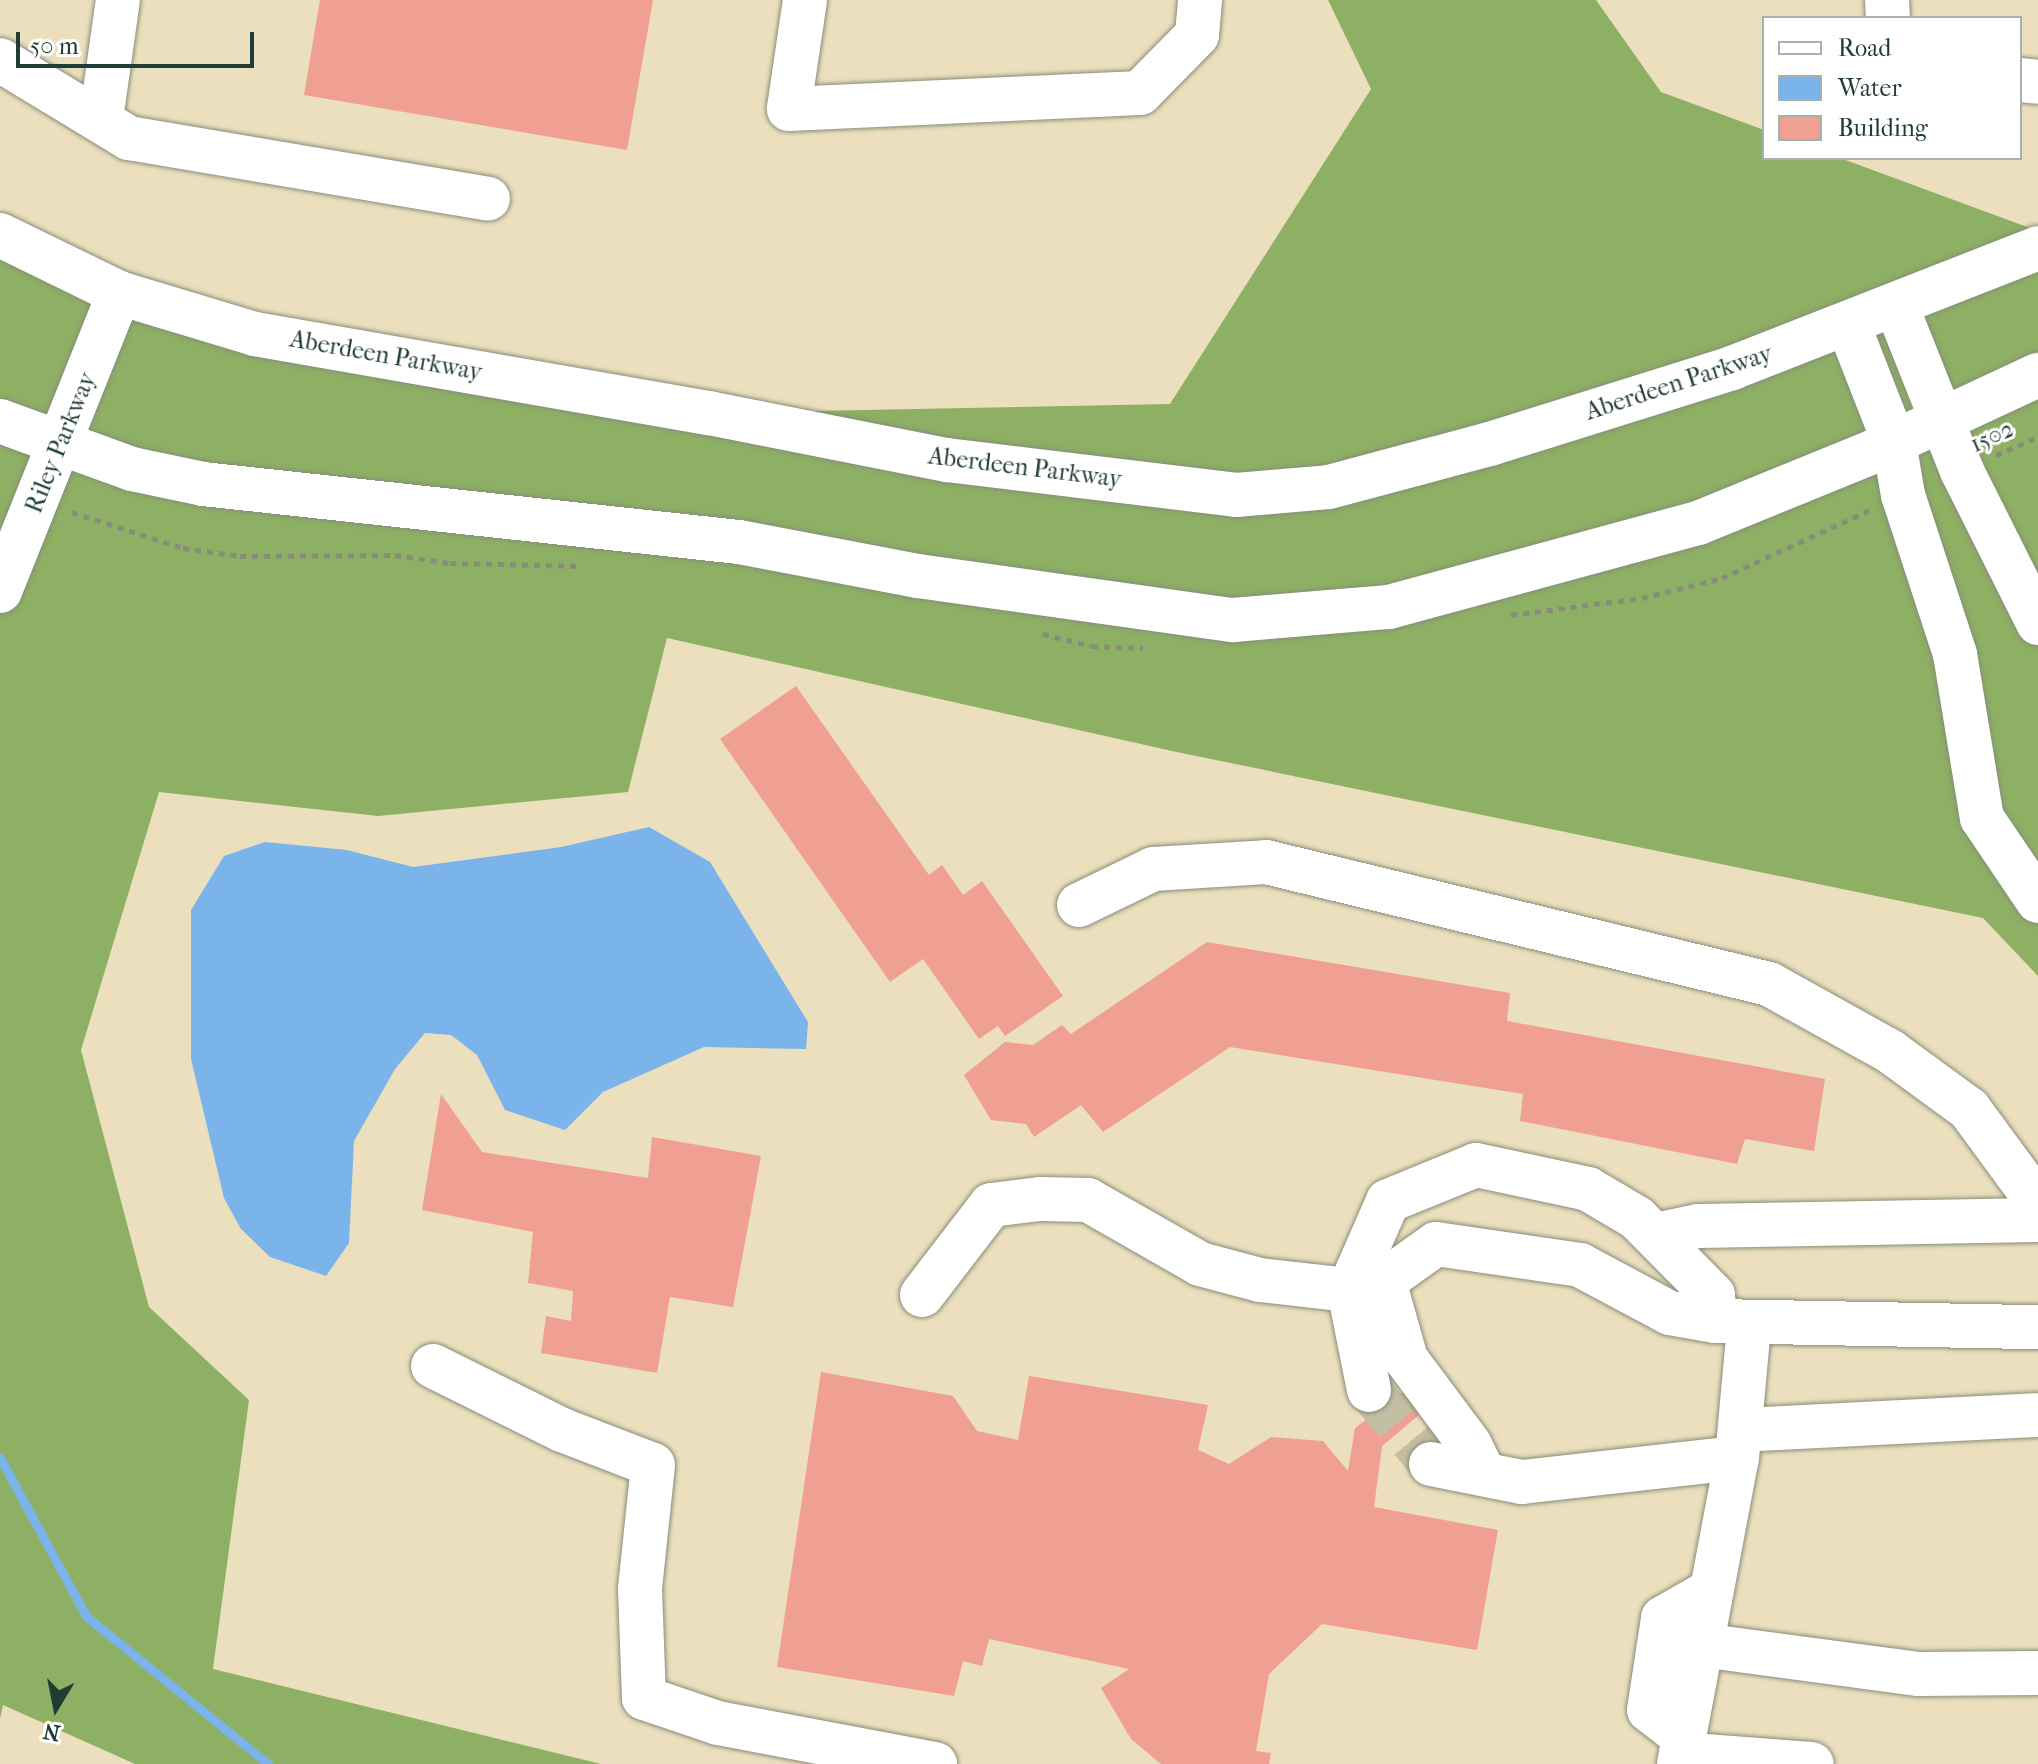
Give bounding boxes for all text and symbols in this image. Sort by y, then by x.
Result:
scale bar [20,16,258,66]
legend [1762,16,2022,160]
text: 50 m [30,32,79,60]
text: Road [1838,34,1891,62]
text: Water [1838,74,1902,102]
text: Building [1838,114,1928,142]
street label: Aberdeen Parkway [288,325,484,387]
street label: Aberdeen Parkway [1582,339,1776,427]
street label: Riley Parkway [20,368,102,518]
street label: 1502 [1966,415,2018,459]
street label: Aberdeen Parkway [927,442,1123,494]
north arrow [16,1668,96,1748]
text: N [41,1717,62,1746]

